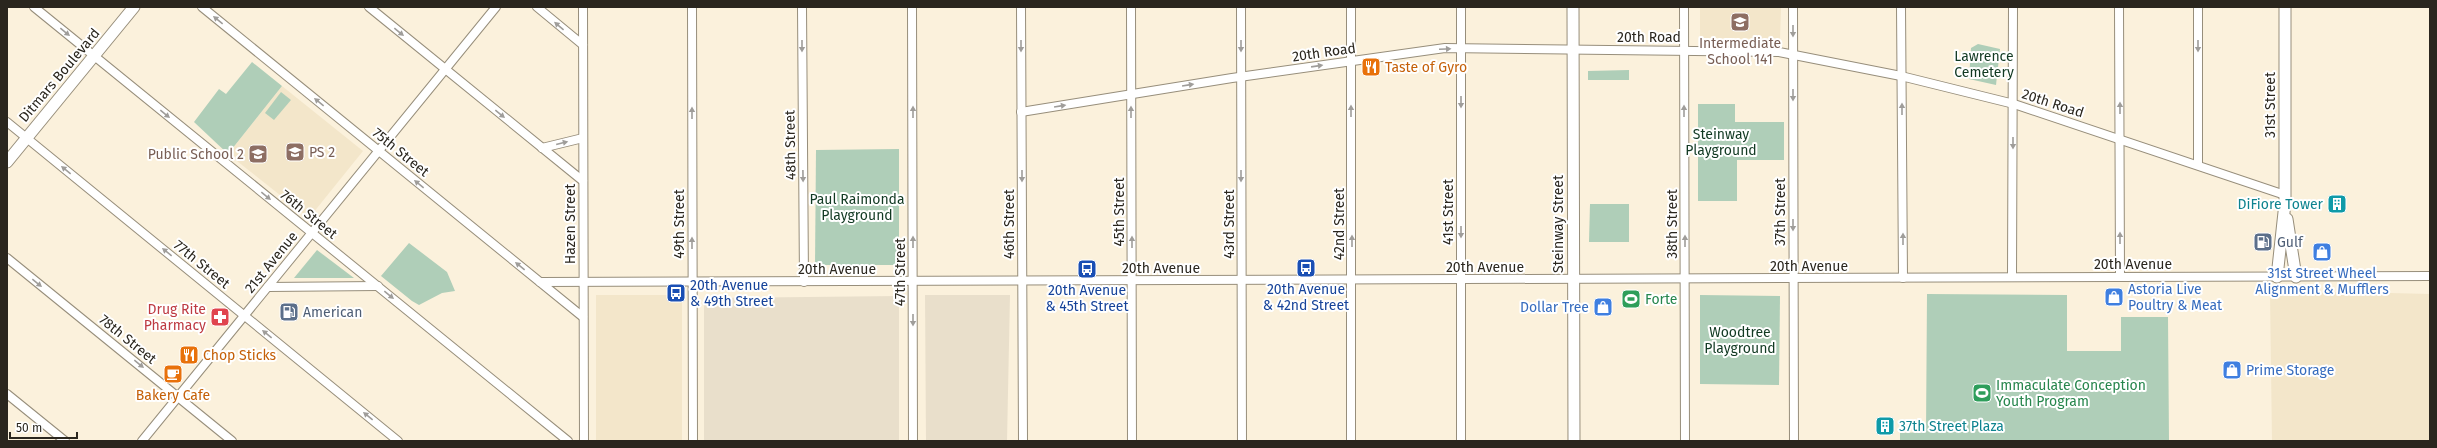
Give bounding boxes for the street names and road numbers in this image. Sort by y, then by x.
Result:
street label: Ditmars Boulevard [15,25,104,126]
street label: 20th Road [1617,29,1681,46]
street label: 20th Road [1291,40,1357,65]
street label: 31st Street [2262,71,2279,138]
street label: 20th Road [2020,86,2086,121]
street label: 48th Street [781,109,800,180]
street label: 75th Street [369,124,433,181]
street label: Steinway Street [1550,174,1567,273]
street label: 45th Street [1111,176,1128,247]
street label: 37th Street [1772,177,1789,246]
street label: 41st Street [1440,178,1457,245]
street label: Hazen Street [562,183,579,264]
street label: 76th Street [277,186,341,243]
street label: 42nd Street [1331,187,1348,260]
street label: 49th Street [671,188,688,259]
street label: 46th Street [1001,188,1018,259]
street label: 43rd Street [1221,188,1238,259]
street label: 38th Street [1664,188,1681,259]
street label: 21st Avenue [241,228,301,297]
street label: 77th Street [170,237,234,293]
street label: 47th Street [892,237,909,306]
street label: 20th Avenue [2094,256,2172,273]
street label: 20th Avenue [1770,258,1848,275]
street label: 20th Avenue [1446,259,1524,276]
street label: 20th Avenue [1122,260,1200,277]
street label: 20th Avenue [798,261,876,278]
street label: 78th Street [96,311,160,368]

